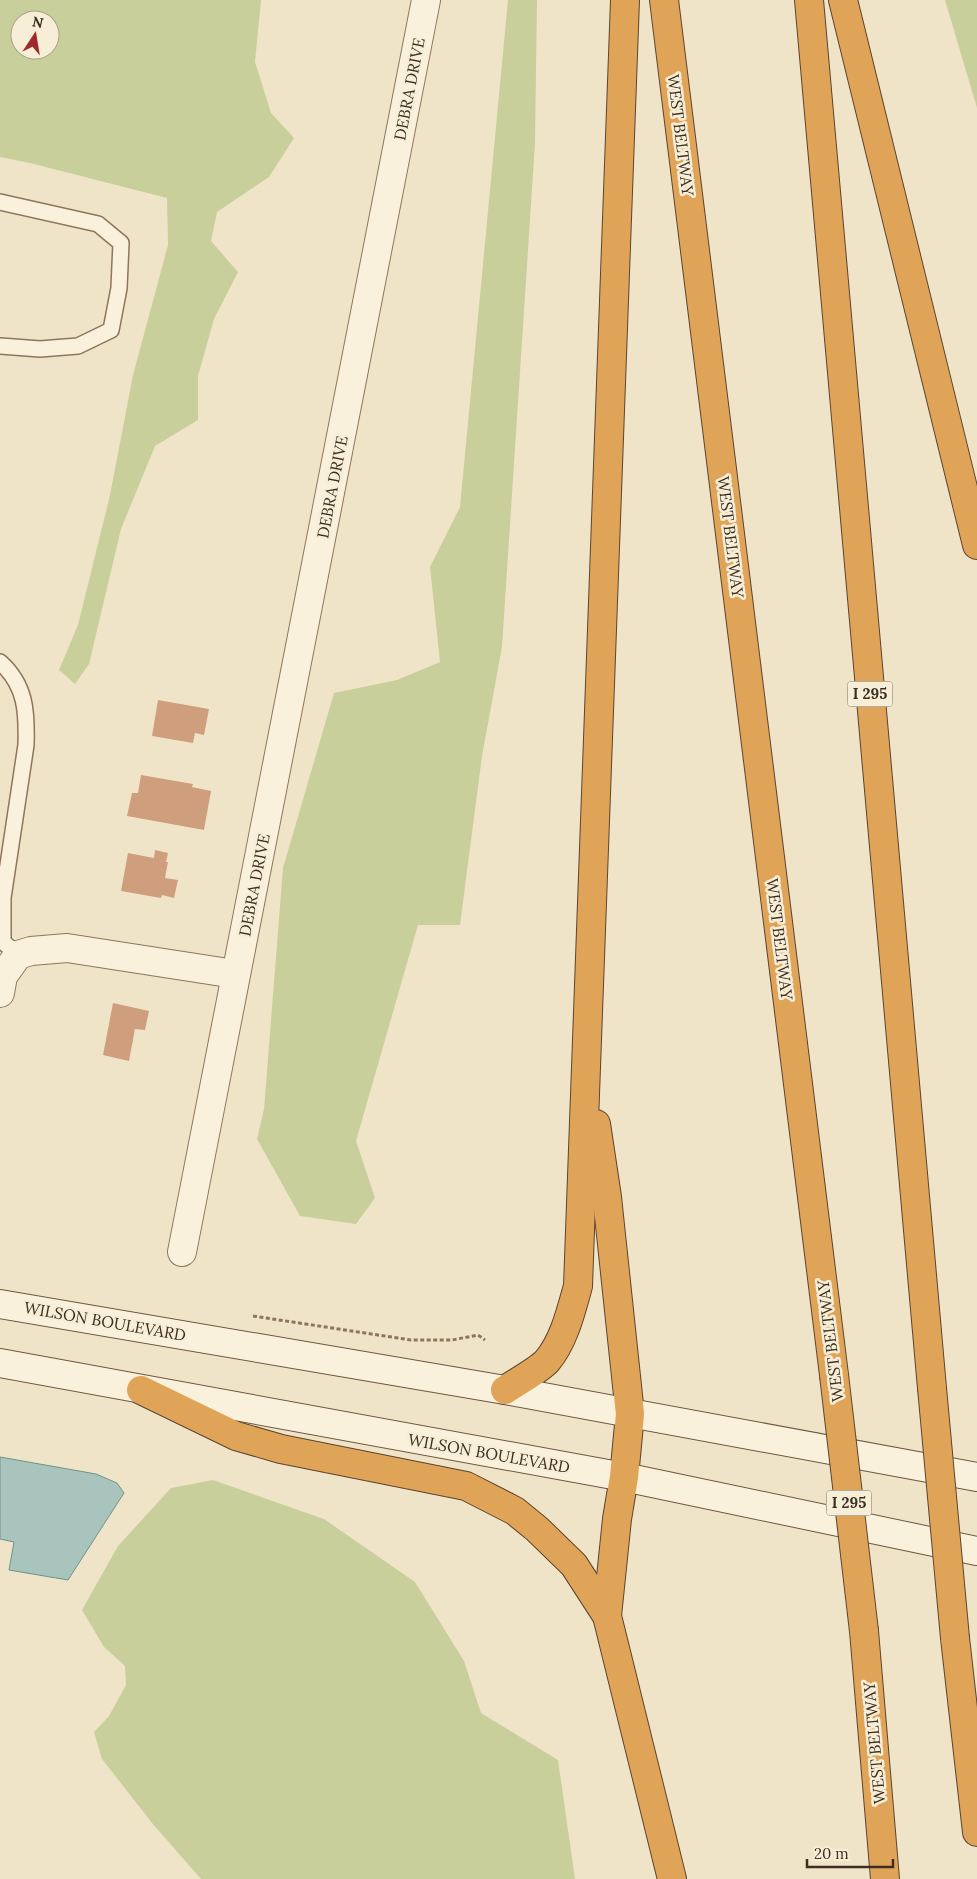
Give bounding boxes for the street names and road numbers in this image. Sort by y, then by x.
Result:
street label: DEBRA DRIVE [389,36,429,142]
street label: WEST BELTWAY [664,73,698,198]
street label: DEBRA DRIVE [312,434,352,540]
street label: WEST BELTWAY [714,475,748,600]
road number: I 295 [848,682,892,706]
street label: DEBRA DRIVE [234,832,274,938]
street label: WEST BELTWAY [763,877,797,1002]
street label: WEST BELTWAY [813,1278,847,1403]
street label: WILSON BOULEVARD [22,1297,188,1345]
street label: WILSON BOULEVARD [406,1429,572,1477]
road number: I 295 [826,1490,872,1516]
street label: WEST BELTWAY [859,1680,889,1805]

